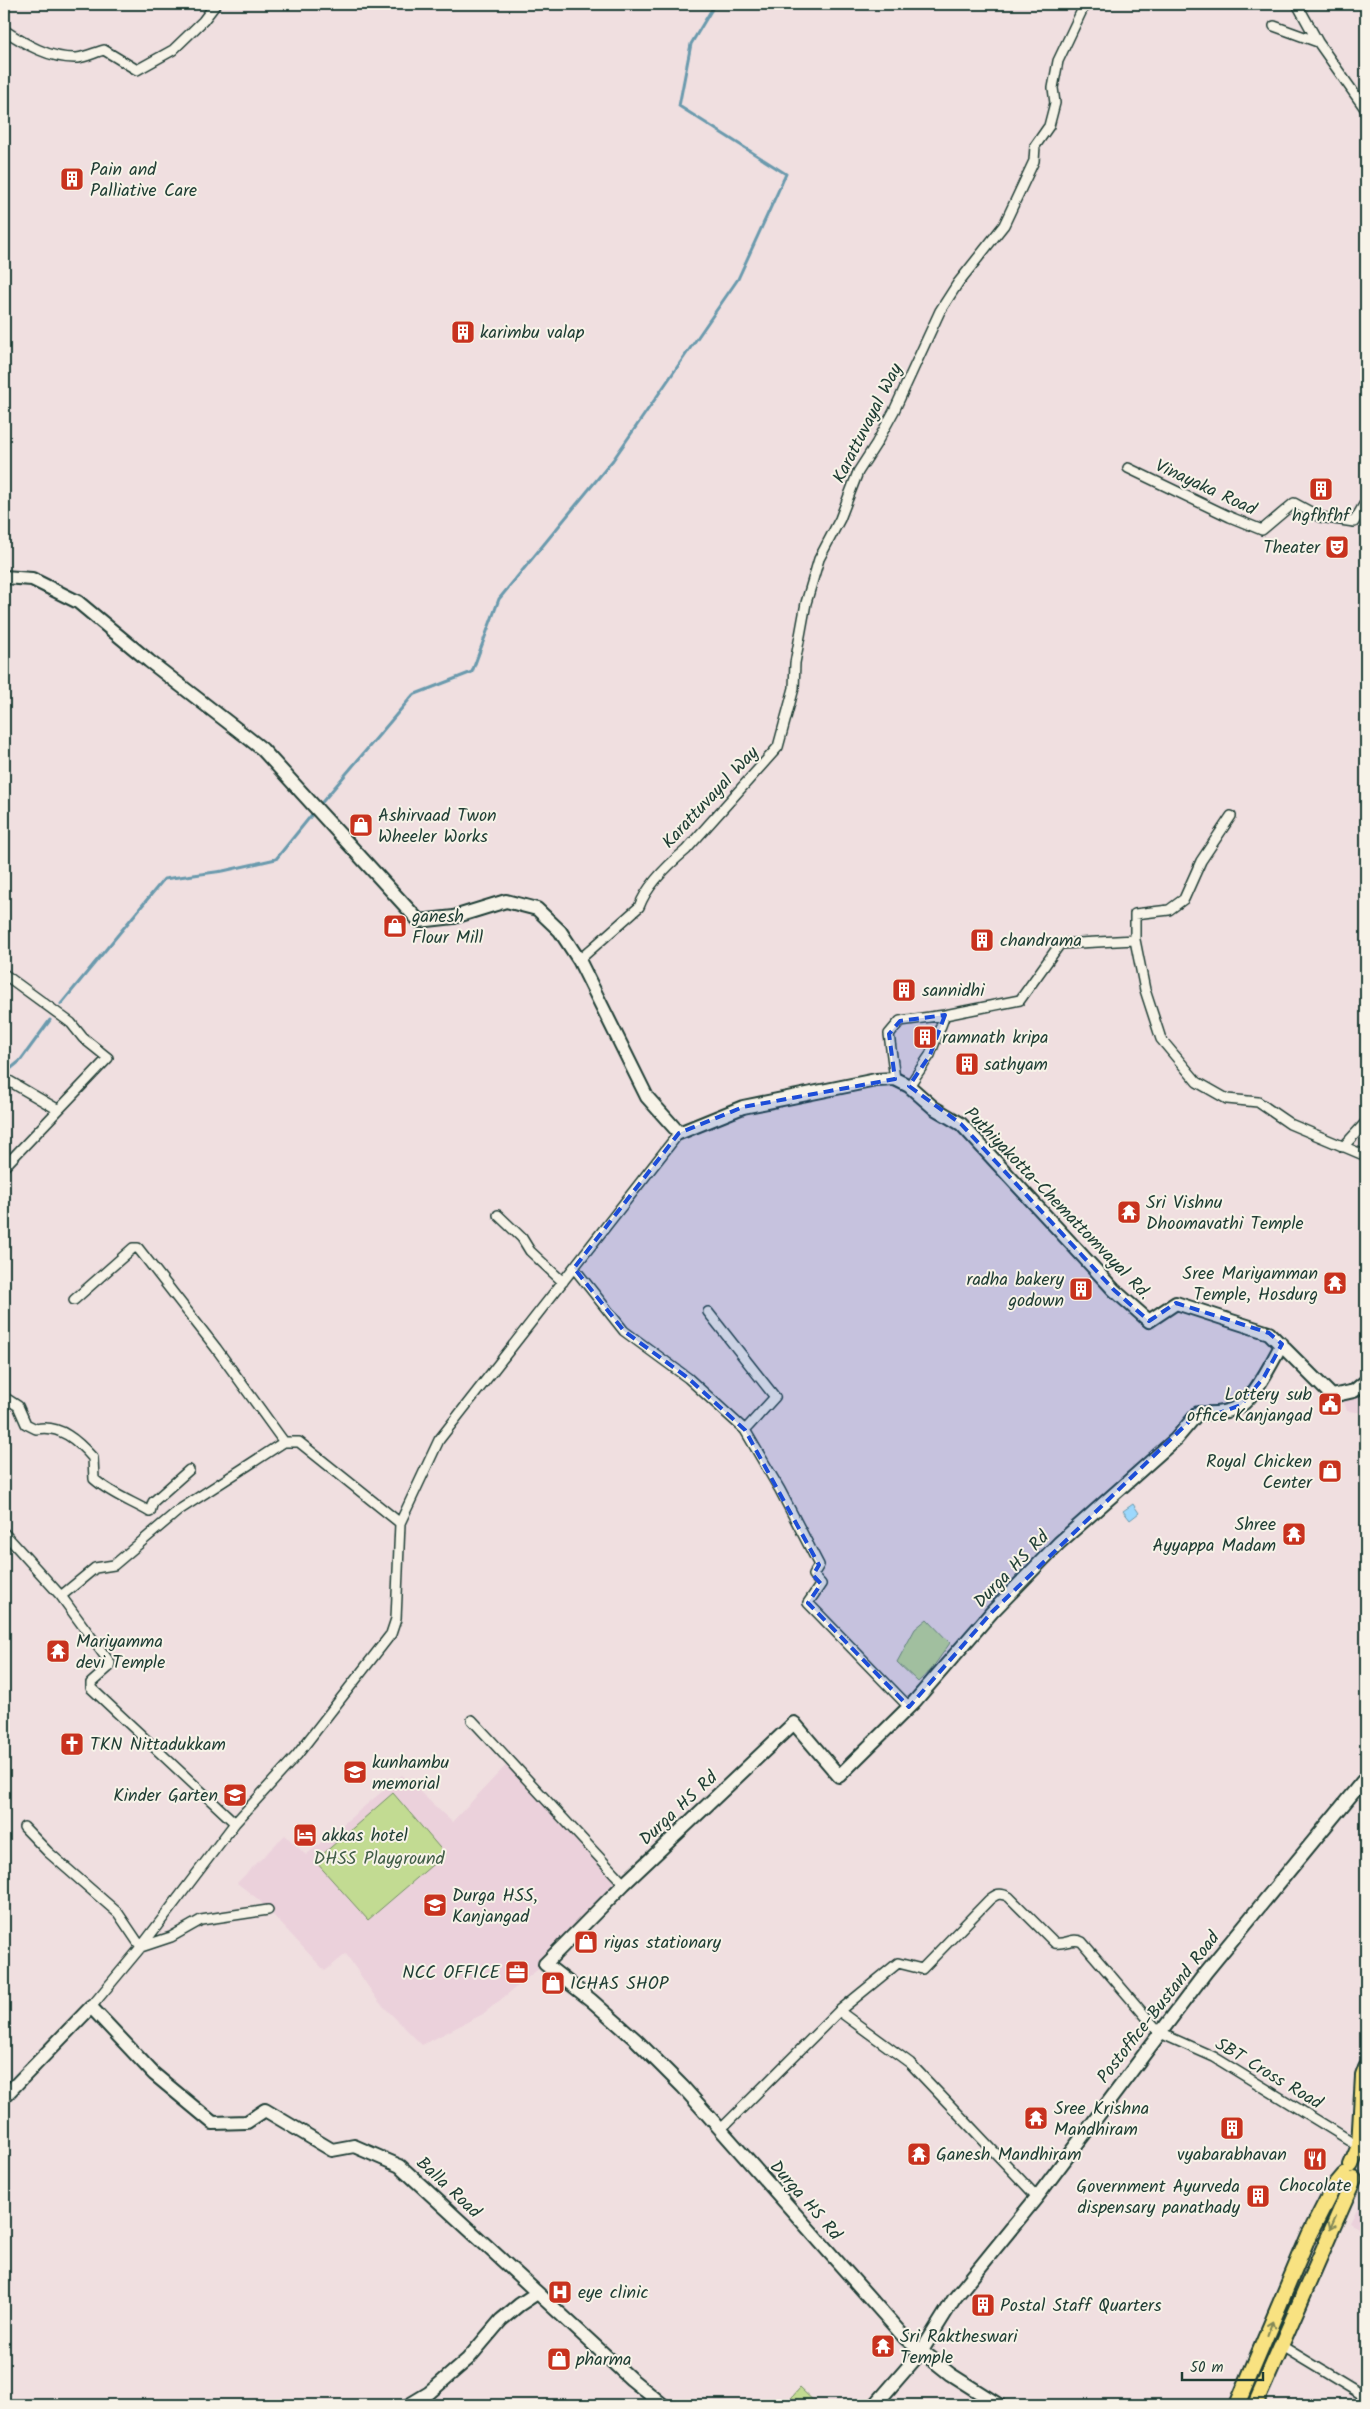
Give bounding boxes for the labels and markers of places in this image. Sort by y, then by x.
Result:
place label: Pain and Palliative Care [90,156,197,206]
building icon: Pain and Palliative Care [59,166,85,192]
building icon: karimbu valap [450,319,476,345]
place label: karimbu valap [480,319,585,348]
building icon: hgfhfhf [1308,476,1334,502]
place label: hgfhfhf [1292,502,1352,531]
place label: Theater [1263,534,1321,563]
theatre icon: Theater [1324,534,1350,560]
place label: Ashirvaad Twon Wheeler Works [378,802,497,852]
shop icon: Ashirvaad Twon Wheeler Works [348,812,374,838]
place label: ganesh Flour Mill [411,903,484,953]
shop icon: ganesh Flour Mill [382,913,408,939]
building icon: chandrama [969,927,995,953]
place label: chandrama [1000,927,1082,956]
building icon: sannidhi [891,977,917,1003]
place label: sannidhi [922,977,985,1006]
building icon: ramnath kripa [912,1024,938,1050]
place label: ramnath kripa [942,1024,1048,1053]
building icon: sathyam [954,1051,980,1077]
place label: sathyam [984,1051,1048,1080]
place label: Sri Vishnu Dhoomavathi Temple [1146,1189,1304,1239]
temple icon: Sri Vishnu Dhoomavathi Temple [1116,1199,1142,1225]
place label: Sree Mariyamman Temple, Hosdurg [1183,1260,1318,1310]
place label: radha bakery godown [966,1266,1065,1316]
temple icon: Sree Mariyamman Temple, Hosdurg [1322,1270,1348,1296]
building icon: radha bakery godown [1068,1276,1094,1302]
place label: Lottery sub office Kanjangad [1187,1381,1313,1431]
public building icon: Lottery sub office Kanjangad [1317,1391,1343,1417]
place label: Royal Chicken Center [1206,1448,1313,1498]
shop icon: Royal Chicken Center [1317,1458,1343,1484]
place label: Shree Ayyappa Madam [1152,1511,1276,1561]
temple icon: Shree Ayyappa Madam [1281,1521,1307,1547]
place label: Mariyamma devi Temple [76,1628,165,1678]
temple icon: Mariyamma devi Temple [45,1638,71,1664]
church icon: TKN Nittadukkam [59,1731,85,1757]
place label: TKN Nittadukkam [90,1731,226,1760]
place label: kunhambu memorial [372,1749,450,1799]
school or university icon: kunhambu memorial [342,1759,368,1785]
place label: Kinder Garten [113,1782,218,1811]
school or university icon: Kinder Garten [222,1782,248,1808]
hotel icon: akkas hotel [292,1822,318,1848]
place label: akkas hotel [322,1822,409,1851]
place label: Durga HSS, Kanjangad [452,1882,538,1932]
school or university icon: Durga HSS, Kanjangad [422,1892,448,1918]
shop icon: riyas stationary [573,1929,599,1955]
place label: riyas stationary [604,1929,721,1958]
place label: NCC OFFICE [402,1959,500,1988]
office icon: NCC OFFICE [504,1959,530,1985]
shop icon: ICHAS SHOP [540,1970,566,1996]
place label: ICHAS SHOP [570,1970,670,1999]
place label: Sree Krishna Mandhiram [1054,2095,1149,2145]
temple icon: Sree Krishna Mandhiram [1023,2105,1049,2131]
building icon: vyabarabhavan [1219,2115,1245,2141]
temple icon: Ganesh Mandhiram [906,2141,932,2167]
place label: Ganesh Mandhiram [936,2141,1082,2170]
place label: vyabarabhavan [1177,2141,1287,2170]
restaurant icon: Chocolate [1302,2146,1328,2172]
place label: Chocolate [1279,2172,1351,2201]
place label: Government Ayurveda dispensary panathady [1076,2173,1241,2223]
building icon: Government Ayurveda dispensary panathady [1245,2183,1271,2209]
hospital icon: eye clinic [547,2279,573,2305]
place label: eye clinic [578,2279,648,2308]
building icon: Postal Staff Quarters [970,2292,996,2318]
place label: Postal Staff Quarters [1000,2292,1162,2321]
place label: Sri Raktheswari Temple [900,2323,1018,2373]
temple icon: Sri Raktheswari Temple [870,2333,896,2359]
shop icon: pharma [546,2346,572,2372]
place label: pharma [575,2346,631,2375]

